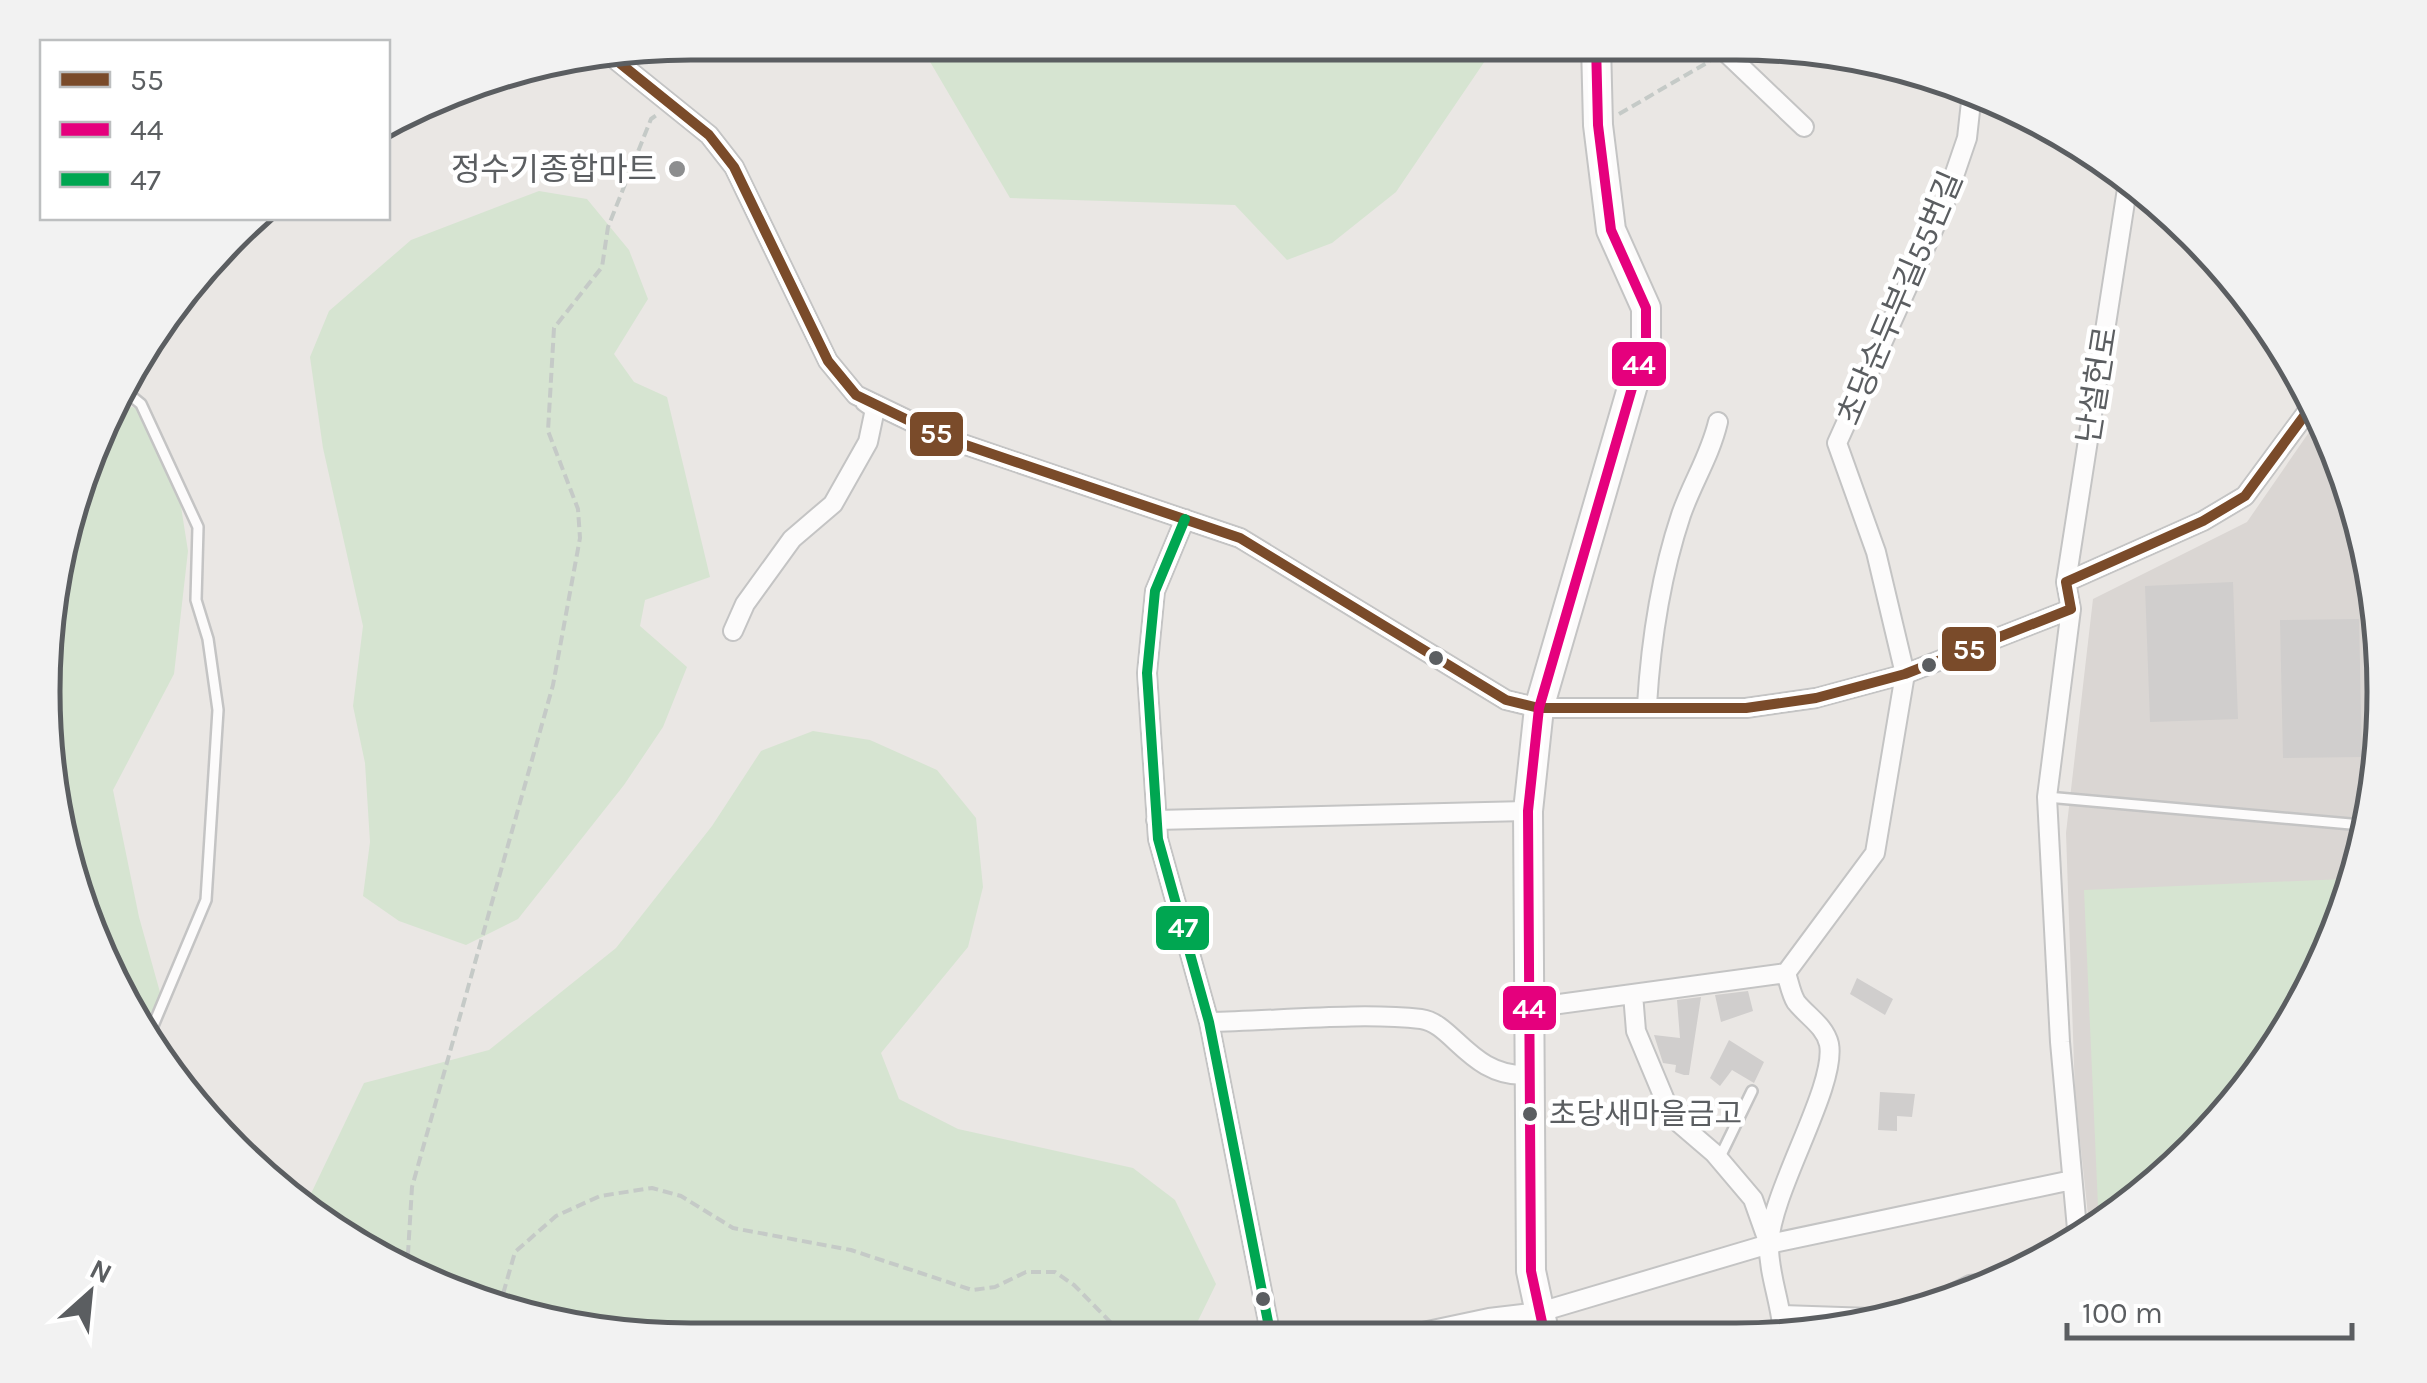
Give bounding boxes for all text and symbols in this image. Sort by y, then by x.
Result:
legend [40,40,390,220]
text: 55 [130,62,164,98]
text: 44 [130,112,164,148]
place label: 정수기종합마트 [451,151,657,188]
marker: 정수기종합마트 [666,158,688,180]
text: 47 [130,162,161,198]
street label: 초당순두부길55번길 [1830,166,1970,430]
street label: 난설헌로 [2070,324,2124,446]
line badge: 44 [1610,340,1668,388]
text: 44 [1622,348,1656,381]
line badge: 55 [908,410,965,458]
text: 55 [920,417,952,450]
line badge: 55 [1940,625,1998,673]
text: 55 [1953,633,1985,666]
unlabelled marker [1426,648,1446,668]
unlabelled marker [1919,655,1939,675]
line badge: 47 [1154,904,1211,952]
text: 47 [1168,911,1198,944]
line badge: 44 [1501,984,1558,1032]
text: 44 [1512,992,1546,1025]
place label: 초당새마을금고 [1549,1096,1742,1132]
marker: 초당새마을금고 [1520,1104,1540,1124]
north arrow [40,1243,140,1343]
text: N [85,1252,118,1290]
scale bar [2067,1278,2352,1340]
unlabelled marker [1253,1289,1273,1309]
text: 100 m [2082,1295,2163,1331]

